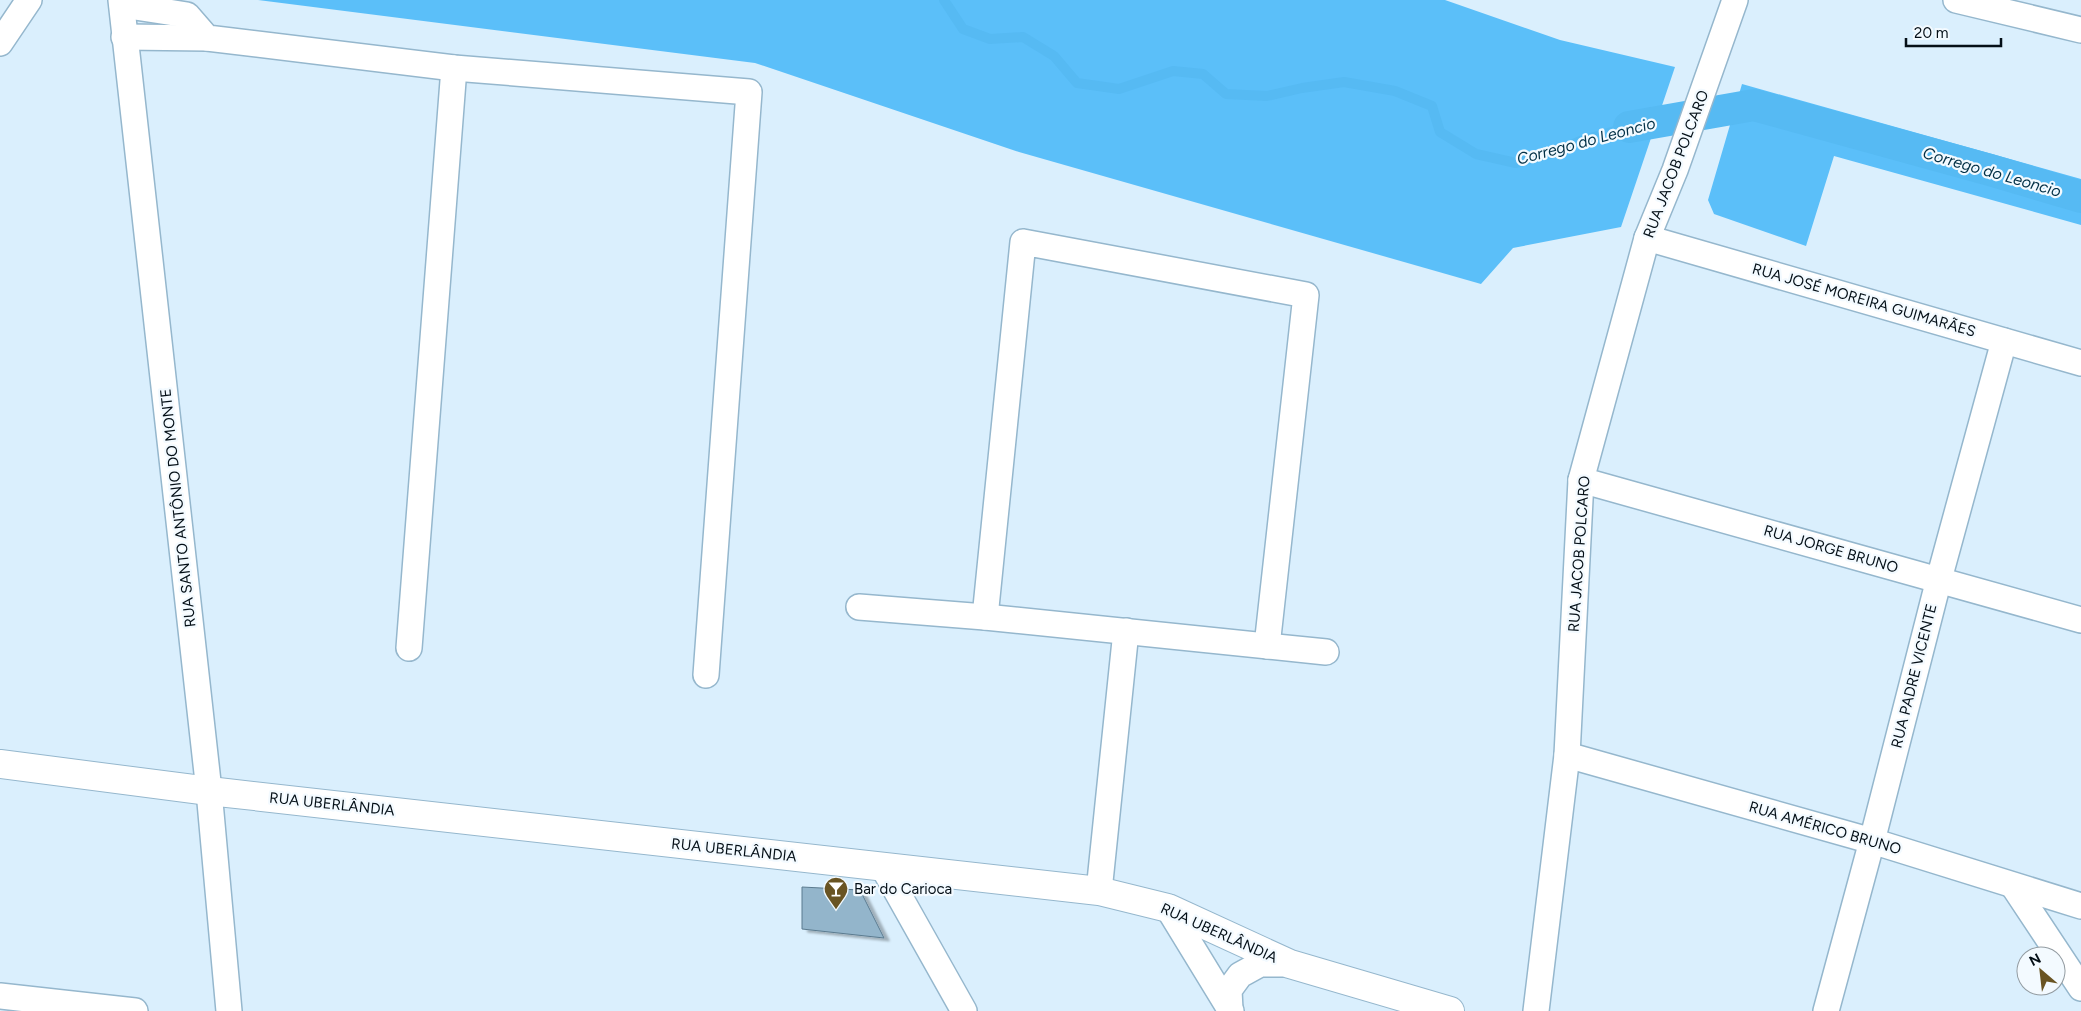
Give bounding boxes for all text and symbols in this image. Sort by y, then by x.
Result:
scale bar [1906,15,2001,47]
text: 20 m [1914,24,1948,42]
street label: RUA JACOB POLCARO [1639,88,1713,240]
water label: Corrego do Leoncio [1515,113,1657,169]
water label: Corrego do Leoncio [1921,143,2063,201]
street label: RUA JOSÉ MOREIRA GUIMARÃES [1750,259,1978,341]
street label: RUA SANTO ANTÔNIO DO MONTE [157,388,199,628]
street label: RUA JACOB POLCARO [1565,475,1593,633]
street label: RUA JORGE BRUNO [1762,521,1900,577]
street label: RUA PADRE VICENTE [1887,602,1941,750]
street label: RUA UBERLÂNDIA [268,788,396,820]
street label: RUA AMÉRICO BRUNO [1747,798,1903,858]
street label: RUA UBERLÂNDIA [670,834,798,866]
bar icon: Bar do Carioca [823,876,849,910]
place label: Bar do Carioca [854,880,952,898]
street label: RUA UBERLÂNDIA [1158,899,1280,967]
north arrow [2016,946,2066,996]
text: N [2026,950,2044,970]

